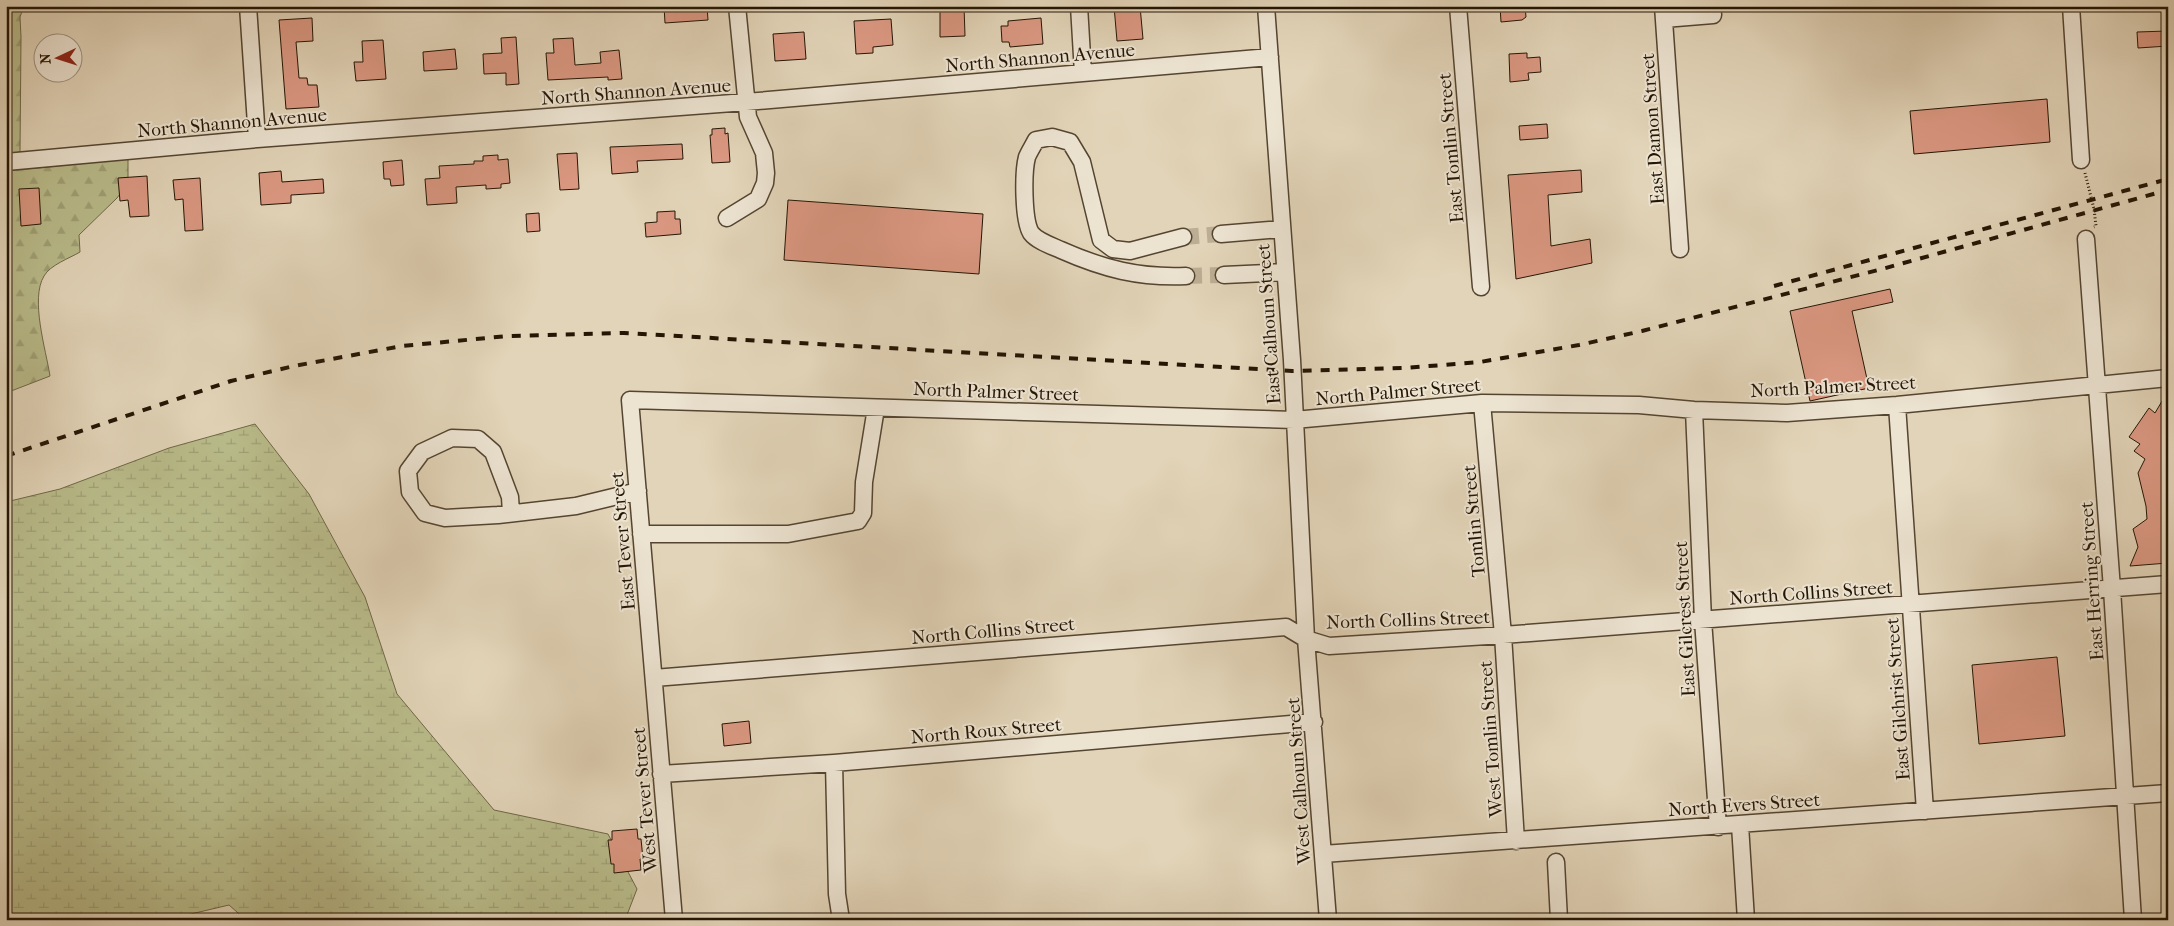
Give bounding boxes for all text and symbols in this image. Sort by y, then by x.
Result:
north arrow [32,32,82,82]
street label: North Shannon Avenue [944,39,1136,77]
street label: East Damon Street [1637,52,1669,206]
text: N [37,53,54,65]
street label: East Tomlin Street [1433,72,1469,224]
street label: North Shannon Avenue [540,74,732,110]
street label: North Shannon Avenue [136,104,328,142]
street label: East Calhoun Street [1252,243,1286,405]
street label: North Palmer Street [1750,372,1917,402]
street label: North Palmer Street [1314,374,1482,410]
street label: North Palmer Street [913,378,1080,406]
street label: Tomlin Street [1458,464,1490,578]
street label: East Tever Street [606,470,640,611]
street label: East Herring Street [2075,500,2109,661]
street label: East Gilcrest Street [1670,540,1700,698]
street label: North Collins Street [1729,576,1894,610]
street label: North Collins Street [1326,606,1491,634]
street label: North Collins Street [910,613,1076,649]
street label: East Gilchrist Street [1881,617,1915,781]
street label: West Tomlin Street [1475,660,1508,819]
street label: West Calhoun Street [1282,696,1316,866]
street label: North Roux Street [910,713,1063,749]
street label: West Tever Street [628,726,662,875]
street label: North Evers Street [1667,789,1821,821]

